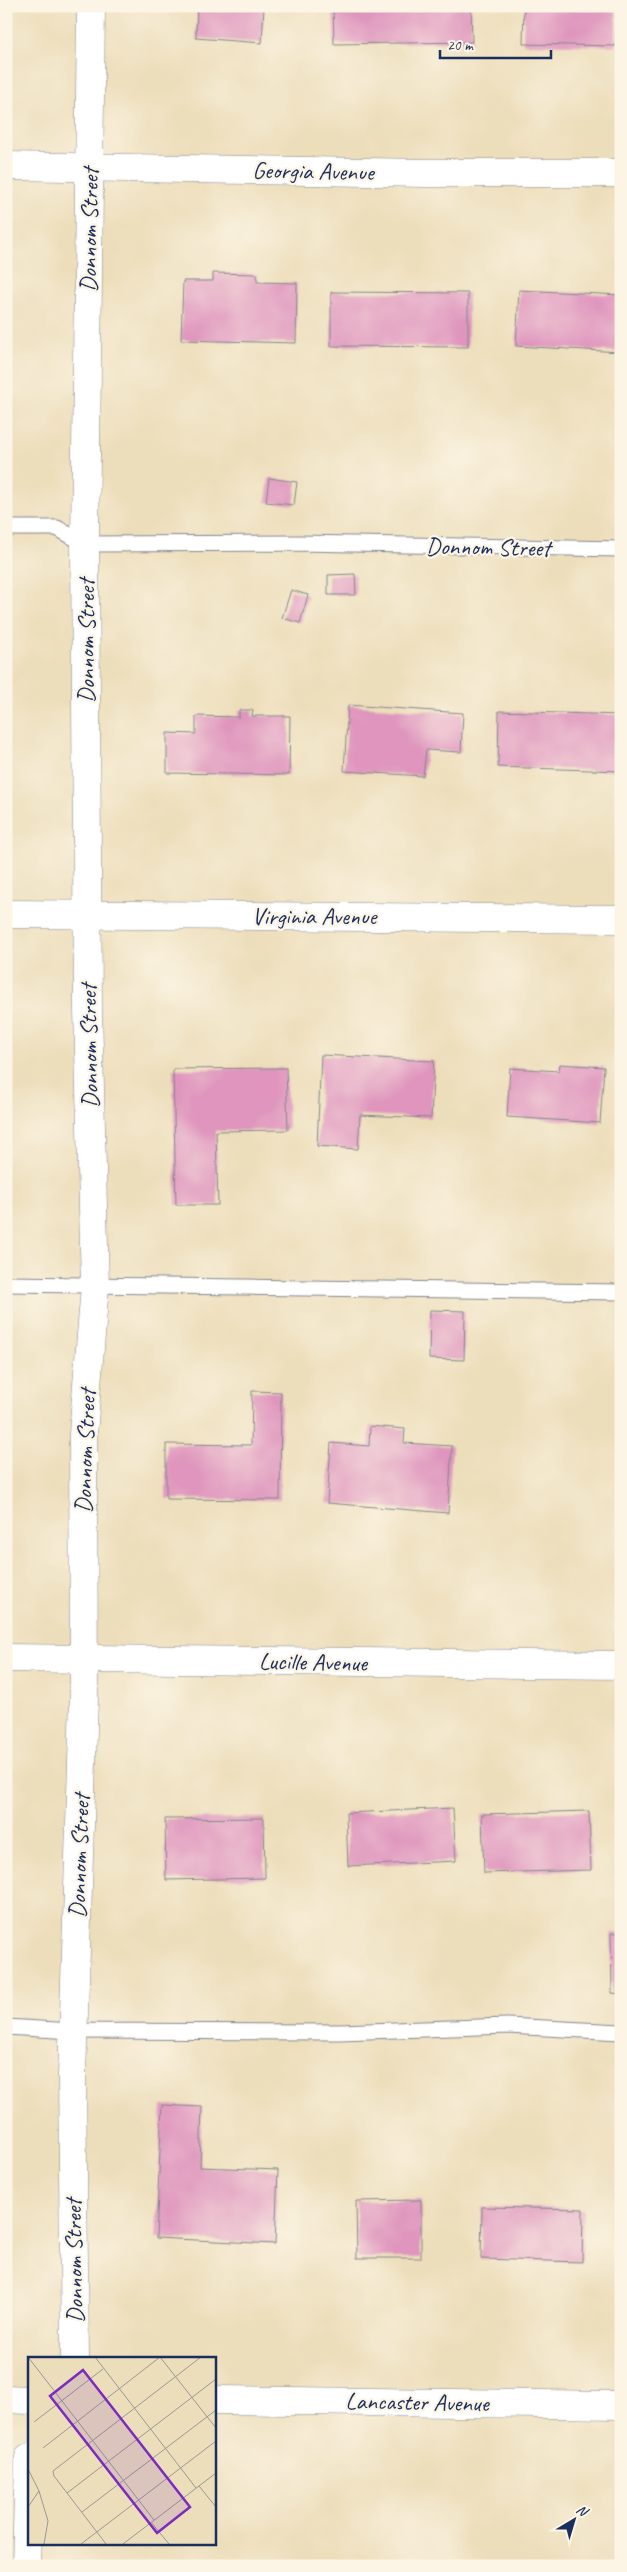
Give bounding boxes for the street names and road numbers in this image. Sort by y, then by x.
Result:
street label: Georgia Avenue [252,155,376,187]
street label: Donnom Street [73,165,105,292]
street label: Donnom Street [426,531,553,563]
street label: Donnom Street [71,576,101,703]
street label: Virginia Avenue [252,901,379,931]
street label: Donnom Street [73,981,105,1108]
street label: Donnom Street [68,1385,102,1514]
street label: Lucille Avenue [259,1646,369,1678]
street label: Donnom Street [62,1790,96,1919]
street label: Donnom Street [58,2196,90,2323]
street label: Lancaster Avenue [345,2386,491,2418]

